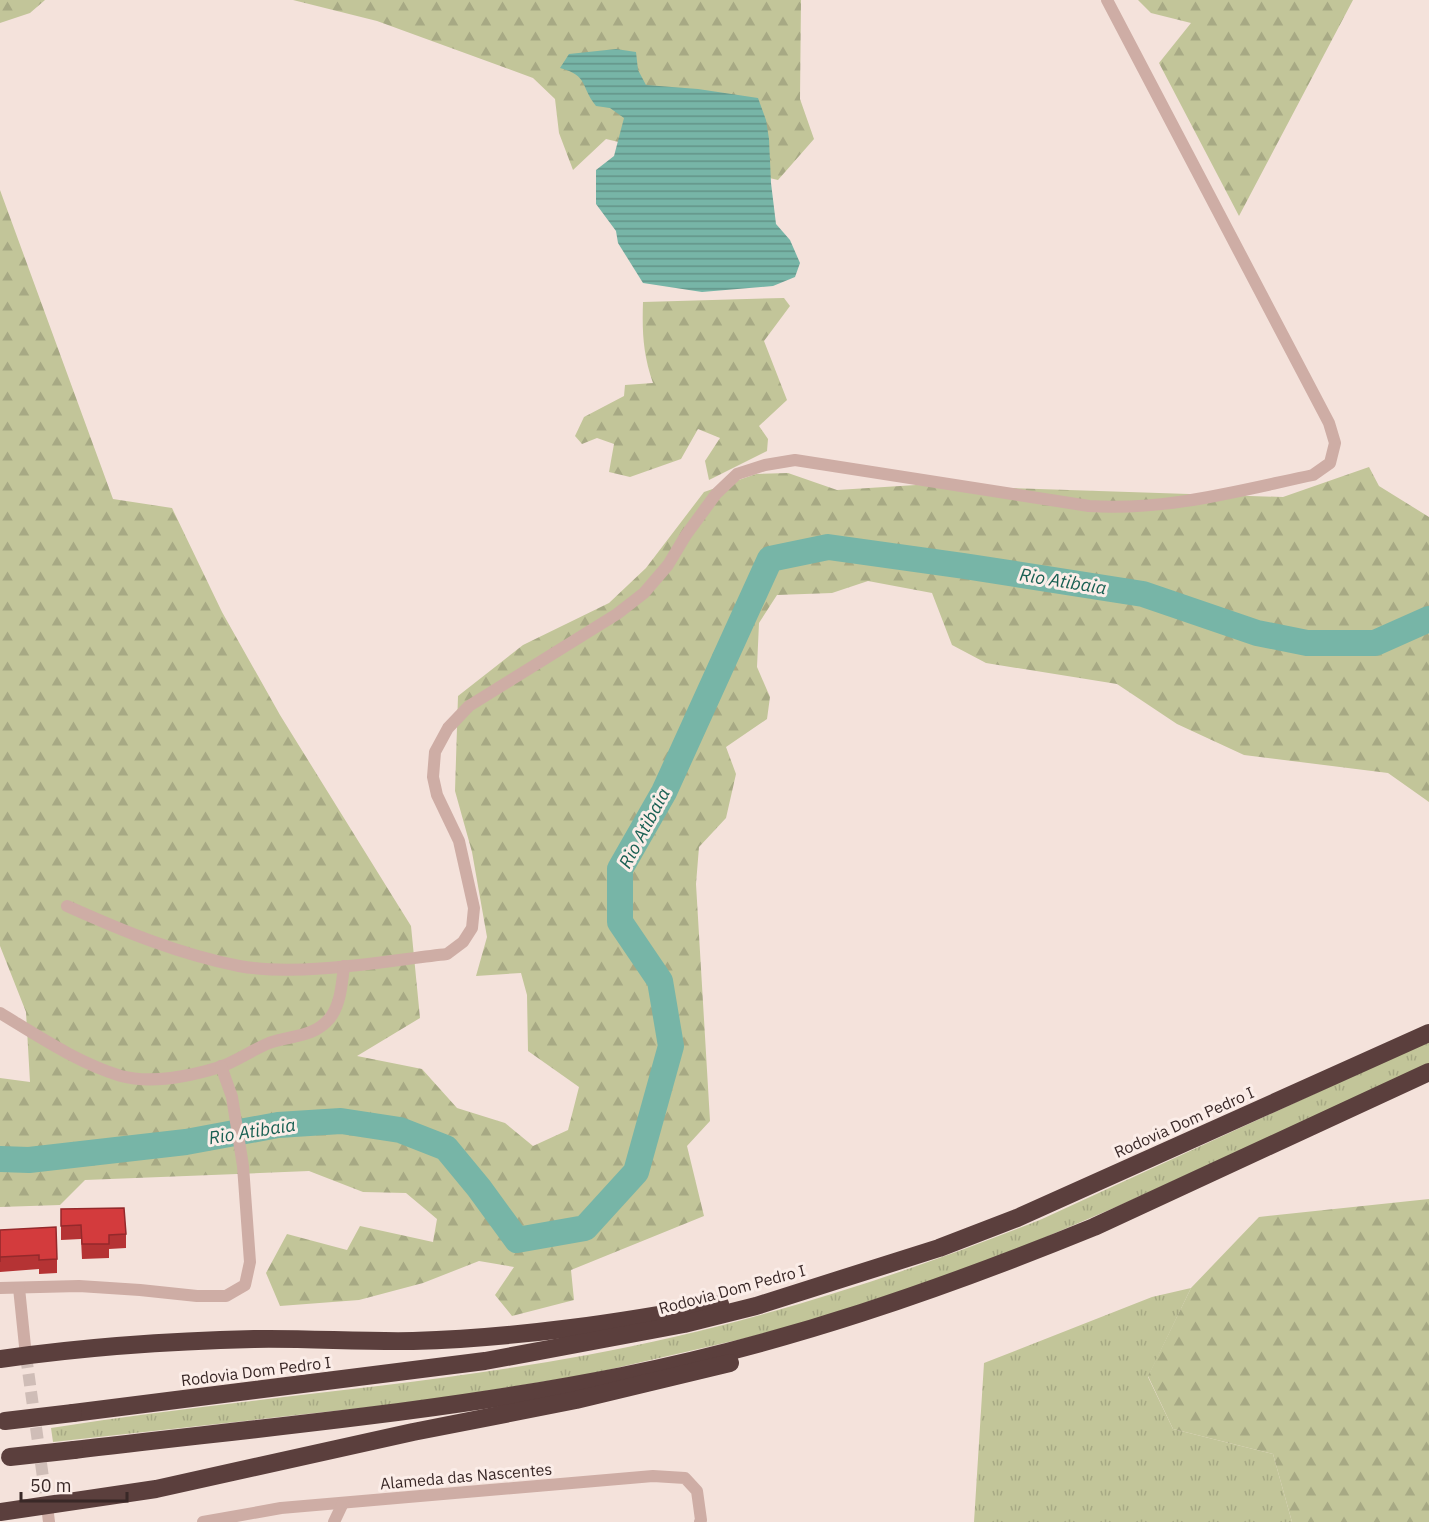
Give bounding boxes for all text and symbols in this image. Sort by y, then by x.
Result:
water label: Rio Atibaia [1018,563,1108,599]
water label: Rio Atibaia [613,784,675,872]
street label: Rodovia Dom Pedro I [1111,1082,1257,1162]
water label: Rio Atibaia [207,1113,297,1149]
street label: Rodovia Dom Pedro I [656,1260,808,1318]
street label: Rodovia Dom Pedro I [180,1352,332,1390]
street label: Alameda das Nascentes [379,1459,553,1493]
scale bar [21,1465,128,1503]
text: 50 m [30,1474,72,1497]

